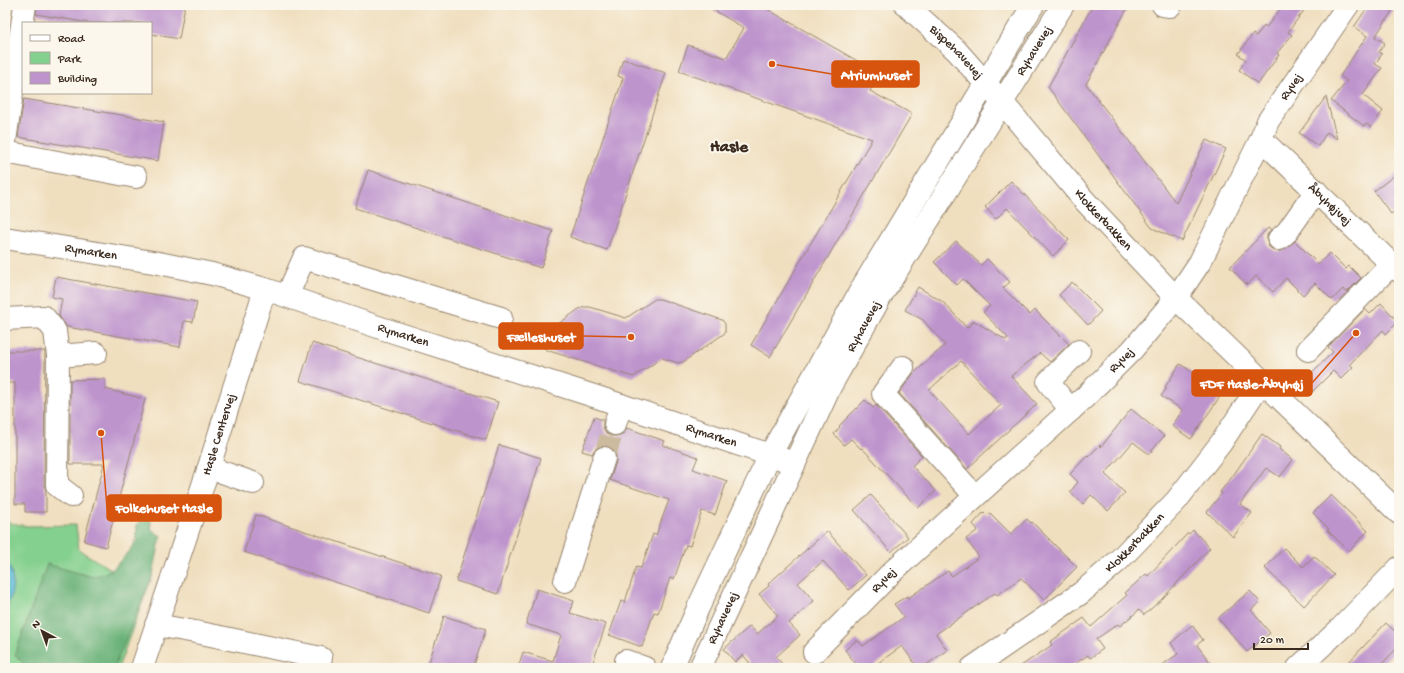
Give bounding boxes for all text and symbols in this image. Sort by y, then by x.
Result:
street label: Bispehavevej [925,21,986,83]
legend [22,22,152,94]
street label: Ryhavevej [1013,23,1056,79]
text: Road [58,33,85,47]
text: Park [57,53,83,67]
callout: Atriumhuset [832,61,919,87]
text: Atriumhuset [840,68,913,85]
street label: Ryvej [1277,71,1306,103]
text: Building [57,73,97,87]
district label: Hasle [710,138,749,158]
street label: Åbyhøjvej [1305,180,1355,229]
street label: Klokkerbakken [1071,186,1136,254]
street label: Rymarken [64,240,119,264]
street label: Ryhavevej [844,298,884,355]
street label: Rymarken [376,320,432,351]
callout: Fælleshuset [499,323,583,349]
text: Fælleshuset [506,330,577,347]
street label: Ryvej [1106,345,1137,376]
callout: FDF Hasle-Åbyhøj [1192,370,1312,396]
text: FDF Hasle-Åbyhøj [1199,376,1304,394]
street label: Hasle Centervej [199,392,239,477]
street label: Rymarken [684,420,740,451]
callout: Folkehuset Hasle [107,495,221,521]
text: Folkehuset Hasle [114,501,214,518]
street label: Klokkerbakken [1102,509,1168,576]
street label: Ryvej [868,564,899,596]
street label: Ryhavevej [705,589,742,647]
north arrow [22,611,62,651]
text: N [30,618,43,632]
scale bar [1254,625,1308,651]
text: 20 m [1260,634,1285,648]

